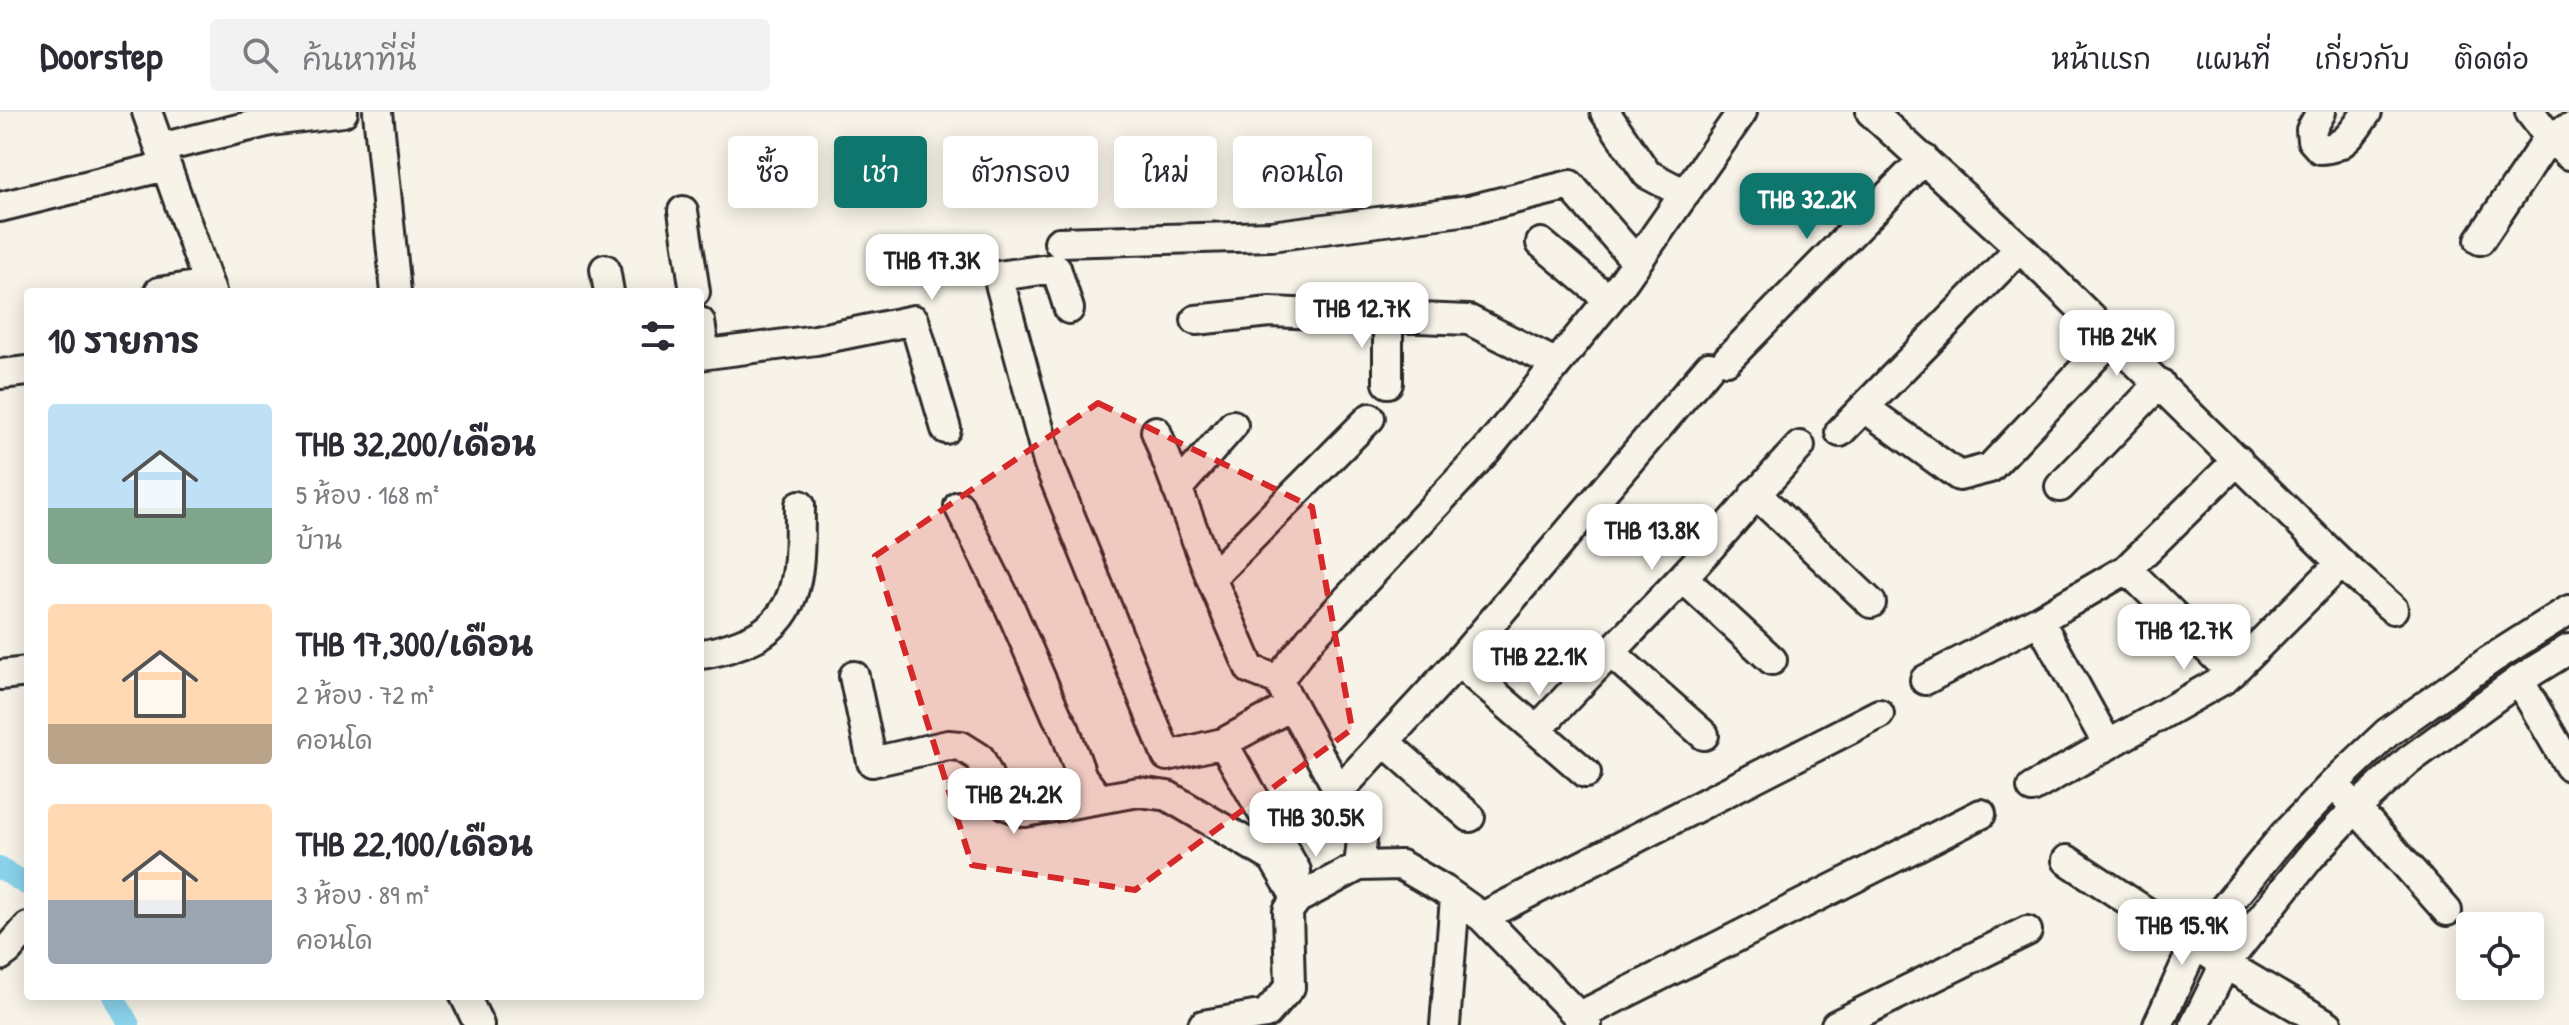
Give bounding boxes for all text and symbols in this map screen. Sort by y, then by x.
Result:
search box [210,19,770,91]
text: Doorstep [40,29,162,81]
icon: search [238,33,282,77]
text: ค้นหาที่นี่ [302,39,416,79]
text: หน้าแรก [2051,40,2151,78]
text: แผนที่ [2195,40,2271,78]
text: เกี่ยวกับ [2315,40,2410,78]
text: ติดต่อ [2454,40,2529,78]
chip: ซื้อ [728,136,818,208]
chip: เช่า [834,136,927,208]
chip: ตัวกรอง [943,136,1098,208]
chip: ใหม่ [1114,136,1217,208]
chip: คอนโด [1233,136,1372,208]
pin: THB 32.2K [1715,173,1899,241]
text: THB 32.2K [1758,181,1856,216]
pin: THB 17.3K [840,234,1024,302]
text: THB 17.3K [884,242,980,277]
pin: THB 12.7K [1270,282,1454,350]
text: THB 12.7K [1313,290,1411,325]
pin: THB 24K [2043,310,2191,378]
icon: filters [636,314,680,358]
text: 10 รายการ [48,318,200,364]
text: THB 24K [2077,318,2157,353]
text: THB 32,200/เดือน [296,421,536,467]
icon: home [112,436,208,532]
text: 5 ห้อง · 168 m² [296,477,439,512]
pin: THB 13.8K [1560,504,1744,572]
text: THB 13.8K [1604,512,1700,547]
text: บ้าน [296,522,342,557]
pin: THB 12.7K [2092,604,2276,672]
text: THB 12.7K [2135,612,2233,647]
text: THB 17,300/เดือน [296,621,533,667]
pin: THB 22.1K [1447,630,1631,698]
icon: home [112,636,208,732]
text: THB 22.1K [1491,638,1587,673]
text: 2 ห้อง · 72 m² [296,677,434,712]
text: คอนโด [296,722,373,757]
pin: THB 24.2K [922,768,1106,836]
text: THB 24.2K [966,776,1062,811]
pin: THB 30.5K [1224,791,1408,859]
text: THB 30.5K [1268,799,1364,834]
text: THB 22,100/เดือน [296,821,533,867]
icon: home [112,836,208,932]
text: 3 ห้อง · 89 m² [296,877,429,912]
pin: THB 15.9K [2090,899,2274,967]
text: THB 15.9K [2136,907,2228,942]
map controls [2456,912,2544,1000]
button: locate [2456,912,2544,1000]
text: คอนโด [296,922,373,957]

